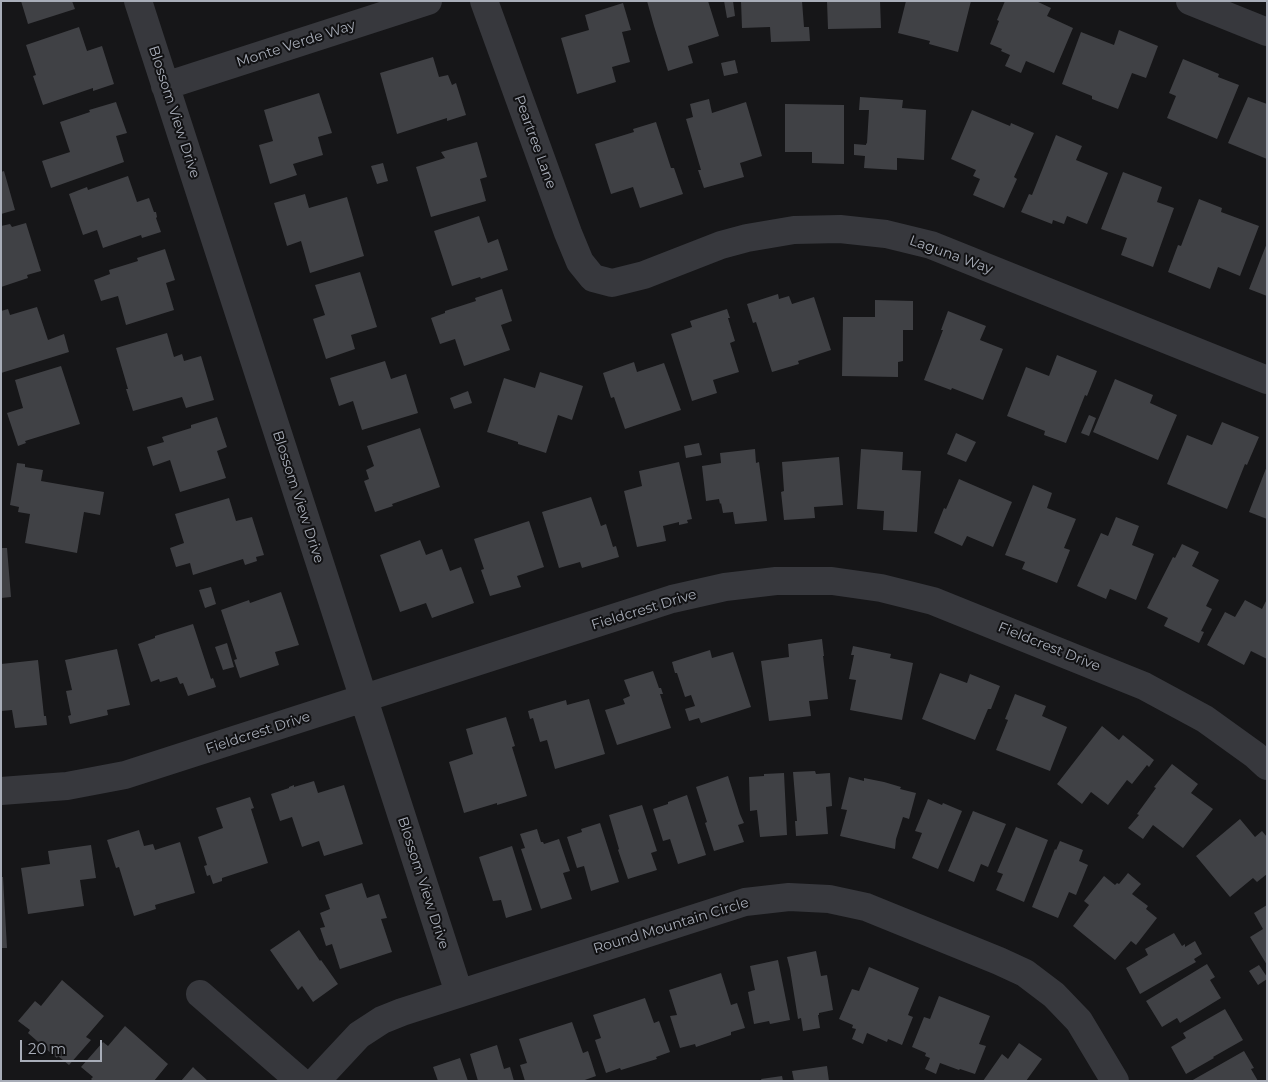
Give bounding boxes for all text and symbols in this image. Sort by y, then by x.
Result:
street label: Monte Verde Way [234,17,358,71]
street label: Blossom View Drive [145,44,203,180]
street label: Peartree Lane [510,93,560,191]
street label: Laguna Way [907,232,995,278]
street label: Blossom View Drive [269,429,327,565]
street label: Fieldcrest Drive [589,586,699,634]
street label: Fieldcrest Drive [995,619,1103,675]
street label: Fieldcrest Drive [204,708,312,758]
street label: Blossom View Drive [394,815,452,951]
street label: Round Mountain Circle [591,894,751,958]
scale bar [22,1030,105,1062]
text: 20 m [28,1039,66,1058]

